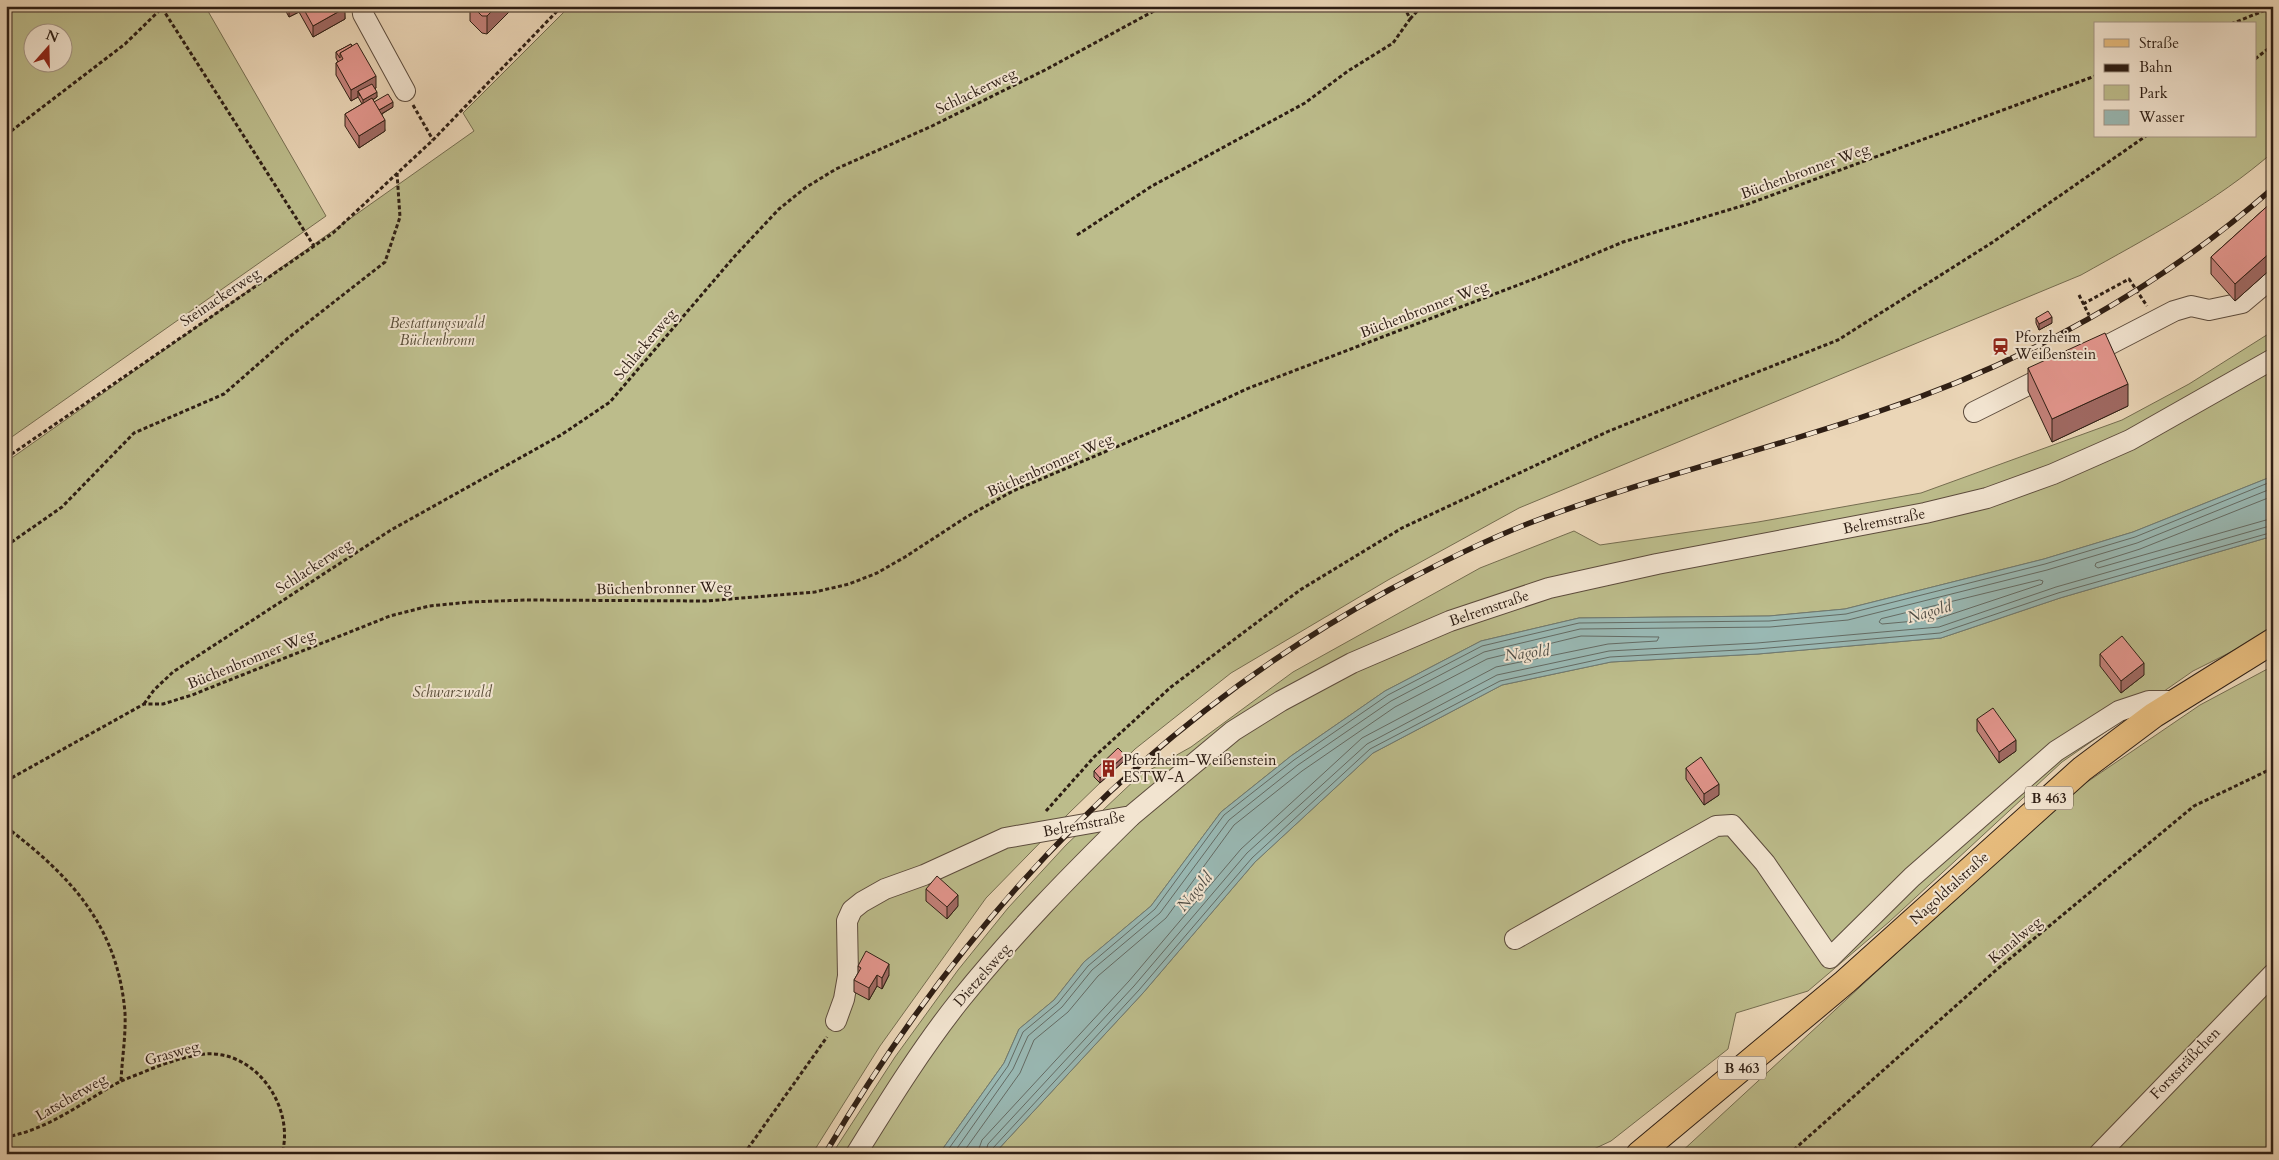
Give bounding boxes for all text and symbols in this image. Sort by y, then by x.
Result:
north arrow [22,22,72,72]
legend [2094,22,2256,138]
text: N [43,25,61,47]
text: Straße [2139,33,2179,53]
text: Bahn [2139,57,2173,77]
street label: Schlackerweg [932,63,1020,119]
text: Park [2139,83,2168,103]
text: Wasser [2138,107,2185,127]
street label: Büchenbronner Weg [1738,138,1873,204]
street label: Steinackerweg [176,262,264,331]
street label: Büchenbronner Weg [1357,275,1491,343]
street label: Schlackerweg [609,304,681,384]
park label: Bestattungswald Büchenbronn [389,313,485,350]
place label: Pforzheim Weißenstein [2014,327,2097,364]
station icon: Pforzheim Weißenstein [1991,336,2011,356]
street label: Büchenbronner Weg [984,428,1117,502]
street label: Belremstraße [1841,503,1927,539]
street label: Schlackerweg [272,534,357,598]
street label: Büchenbronner Weg [596,577,733,599]
street label: Belremstraße [1446,585,1532,631]
water label: Nagold [1904,595,1955,629]
street label: Büchenbronner Weg [184,624,318,694]
water label: Nagold [1503,639,1552,667]
park label: Schwarzwald [412,682,492,702]
place label: Pforzheim-Weißenstein ESTW-A [1123,750,1277,787]
building icon: Pforzheim-Weißenstein ESTW-A [1099,759,1119,779]
road number: B 463 [2025,786,2073,810]
street label: Belremstraße [1041,806,1127,842]
street label: Nagoldtalstraße [1905,847,1993,929]
water label: Nagold [1172,866,1219,916]
street label: Kanalweg [1984,911,2046,968]
street label: Dietzelsweg [949,939,1015,1011]
street label: Forststräßchen [2145,1022,2225,1103]
street label: Grasweg [142,1035,202,1070]
road number: B 463 [1718,1056,1766,1080]
street label: Latschetweg [32,1068,111,1125]

